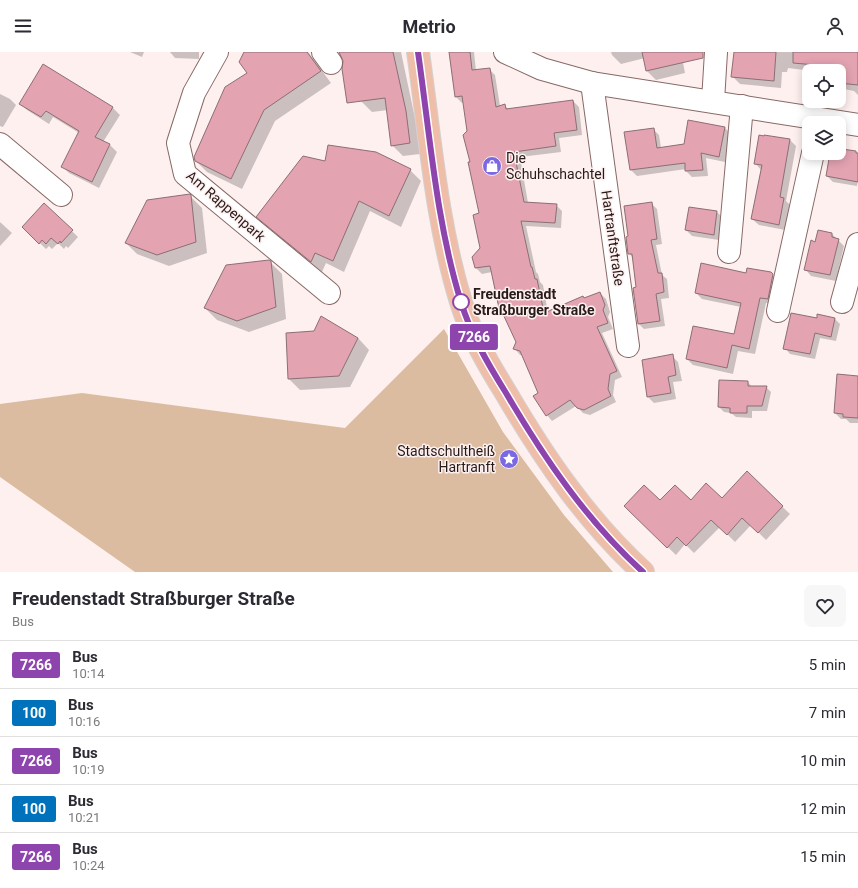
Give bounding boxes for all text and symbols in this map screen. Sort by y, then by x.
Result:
icon: menu [12,15,34,37]
icon: person [824,15,846,37]
text: Metrio [402,16,456,37]
map controls [802,64,846,160]
button: locate [802,64,846,108]
button: layers [802,116,846,160]
place label: Die Schuhschachtel [506,150,605,182]
shop icon: Die Schuhschachtel [481,155,503,177]
street label: Am Rappenpark [183,167,269,245]
street label: Hartranftstraße [598,189,628,287]
place label: Freudenstadt Straßburger Straße [473,286,595,318]
marker: Freudenstadt Straßburger Straße [452,293,470,311]
line badge: 7266 [446,324,502,350]
text: 7266 [458,329,490,345]
place label: Stadtschultheiß Hartranft [397,443,495,475]
place icon: Stadtschultheiß Hartranft [498,448,520,470]
button: heart [804,585,846,627]
text: Freudenstadt Straßburger Straße [12,587,295,610]
text: Bus [12,614,34,629]
text: Bus [72,648,98,666]
text: 5 min [809,656,846,674]
text: 7266 [20,657,52,673]
text: 10:14 [72,666,105,681]
text: Bus [68,696,94,714]
text: 7 min [809,704,846,722]
text: 100 [22,705,46,721]
text: 10:16 [68,714,100,729]
text: Bus [72,744,98,762]
text: 10 min [800,752,846,770]
text: 7266 [20,753,52,769]
text: 10:19 [72,762,105,777]
text: Bus [68,792,94,810]
text: 12 min [800,800,846,818]
text: 100 [22,801,46,817]
text: 10:21 [68,810,100,825]
text: Bus [72,840,98,858]
text: 15 min [800,848,846,866]
text: 7266 [20,849,52,865]
text: 10:24 [72,858,105,873]

